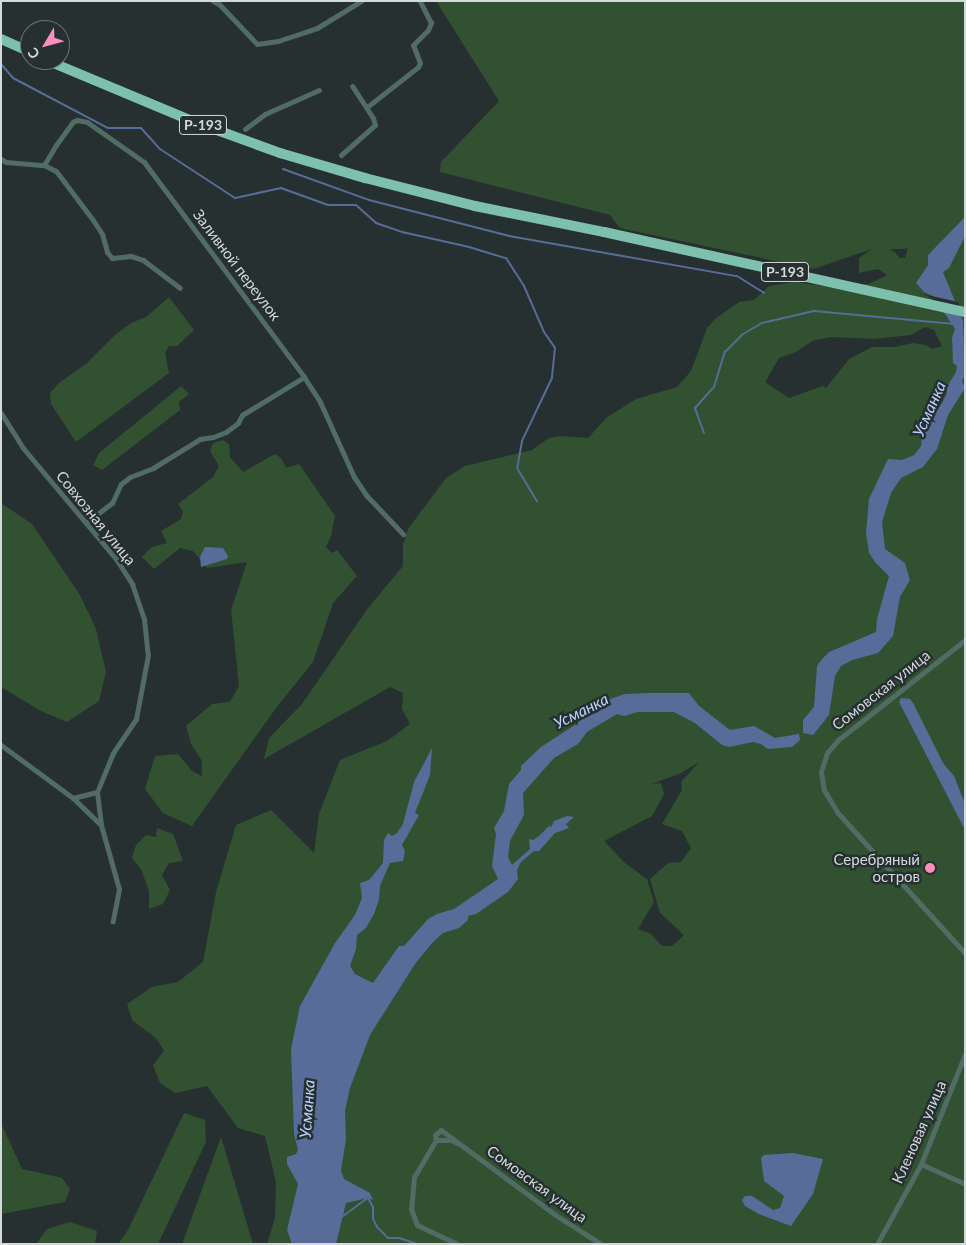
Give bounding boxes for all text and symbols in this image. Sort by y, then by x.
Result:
north arrow [20,20,70,70]
text: С [24,45,43,63]
road number: Р-193 [178,114,228,136]
street label: Заливной переулок [189,206,285,324]
road number: Р-193 [760,260,810,284]
water label: Усманка [908,378,950,440]
street label: Совхозная улица [53,467,139,569]
street label: Сомовская улица [828,646,934,734]
water label: Усманка [551,689,611,733]
place label: Серебряный остров [833,850,920,885]
marker: Серебряный остров [924,862,936,874]
street label: Кленовая улица [888,1078,950,1186]
water label: Усманка [295,1079,319,1139]
street label: Сомовская улица [483,1142,591,1226]

